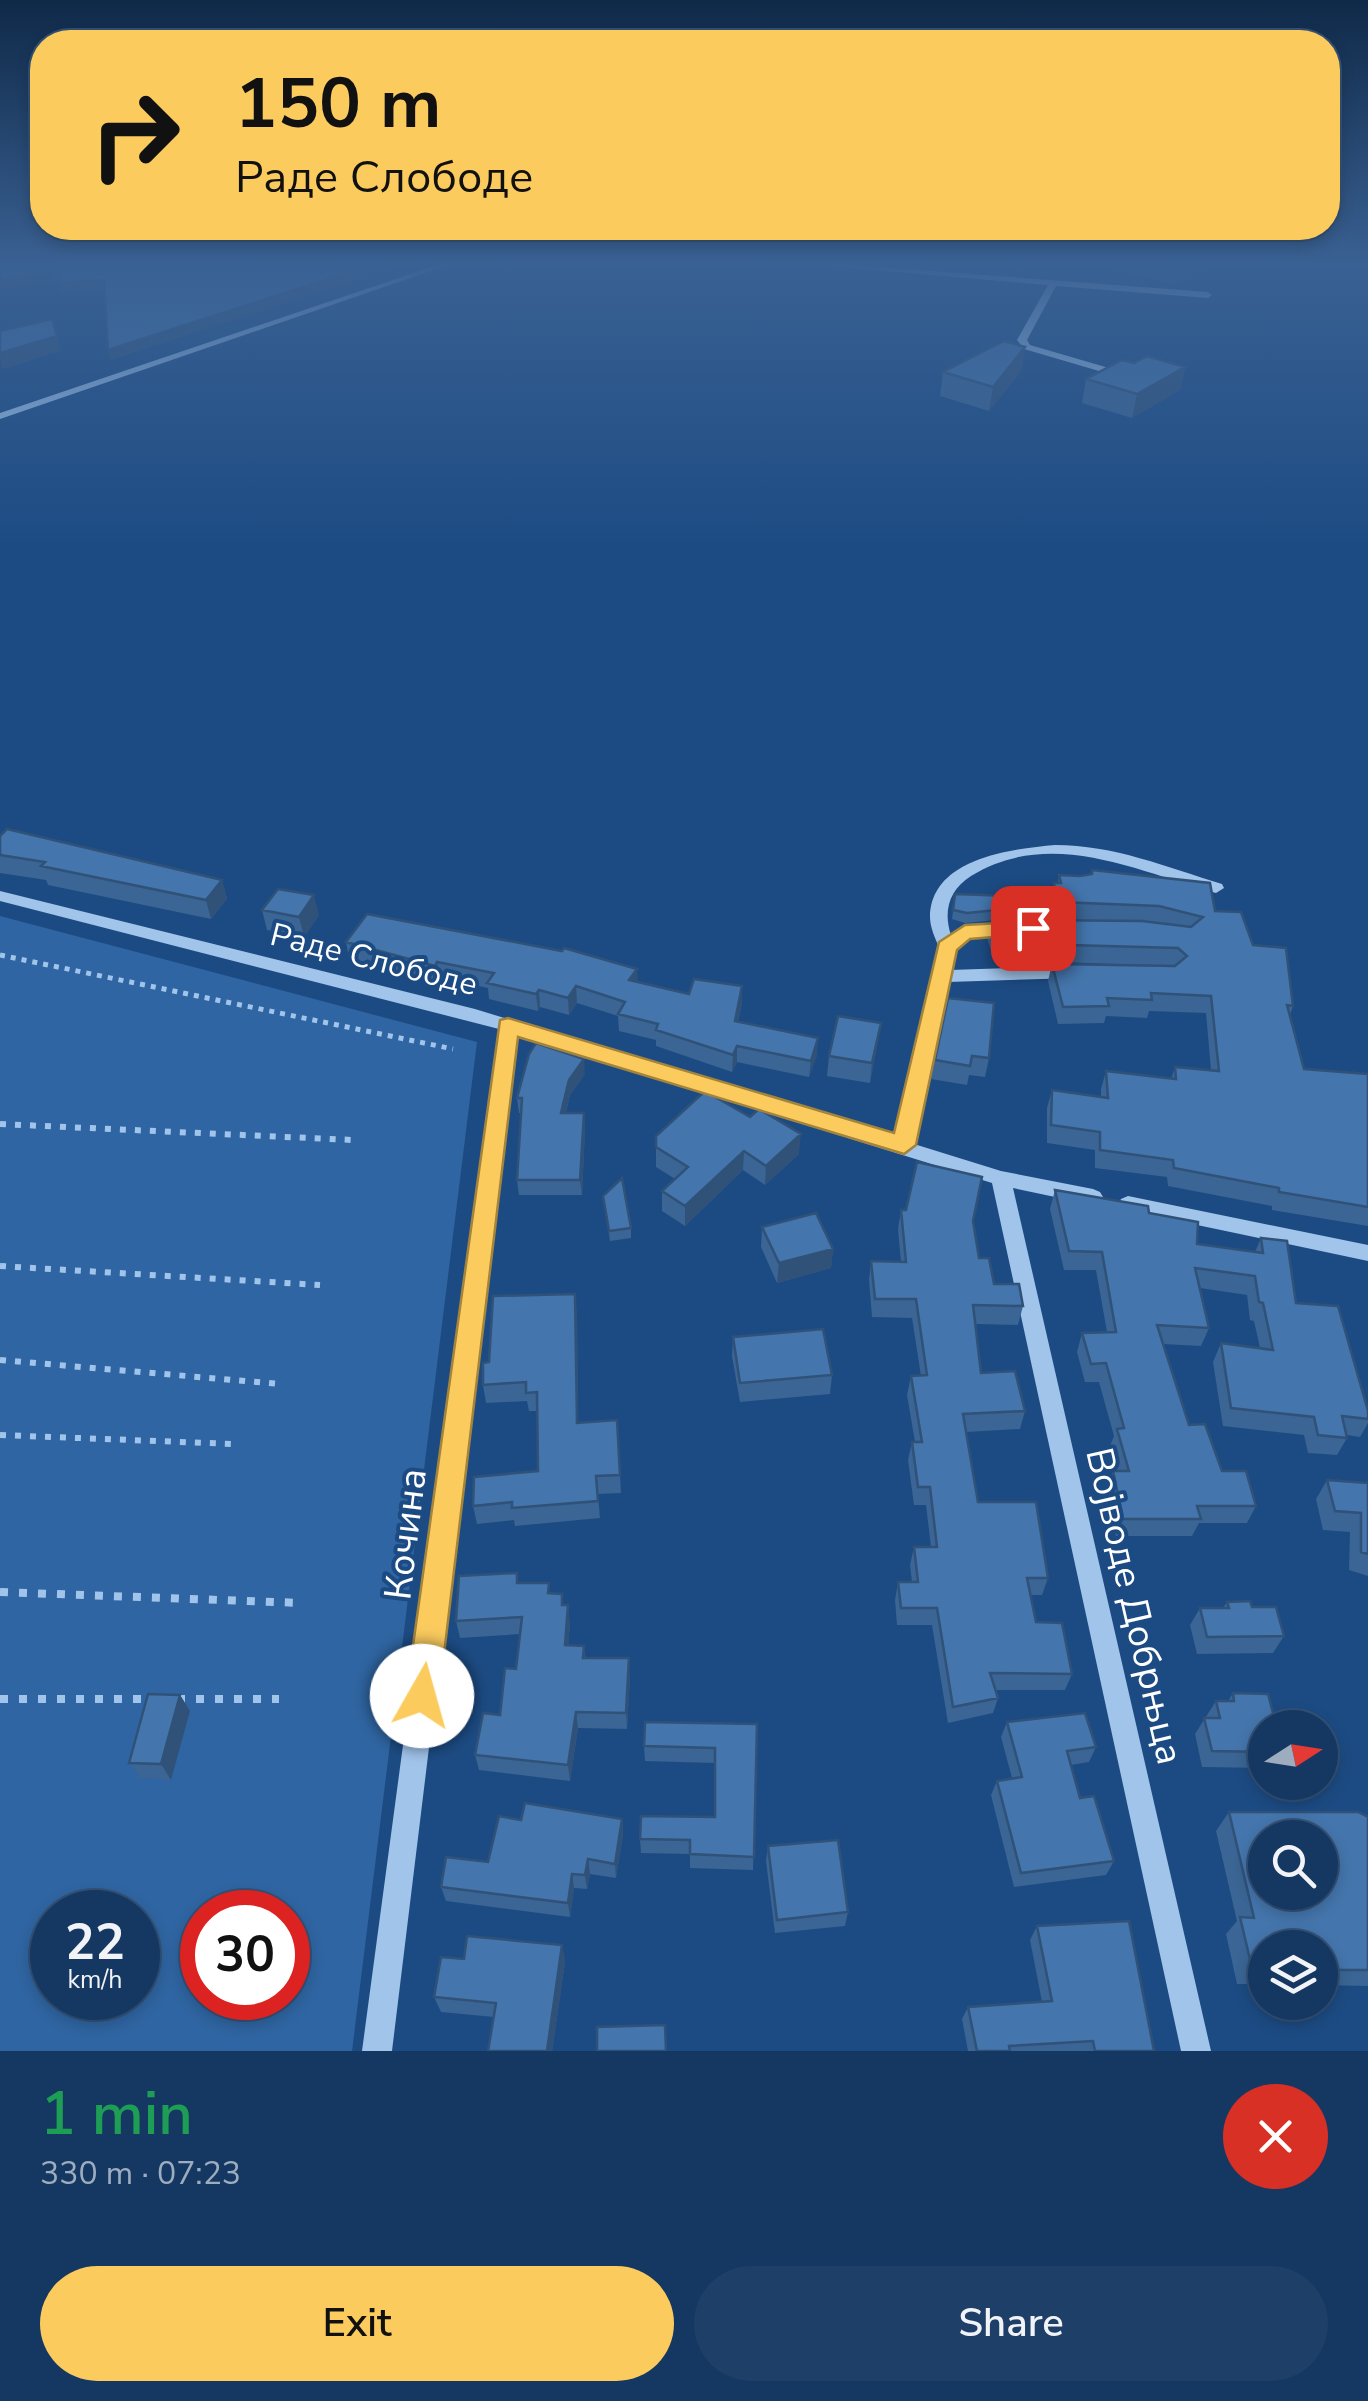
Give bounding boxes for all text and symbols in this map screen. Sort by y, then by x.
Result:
text: 150 m [235,56,441,152]
icon: right [70,70,200,200]
text: Раде Слободе [235,147,533,208]
pin [991,886,1076,971]
icon: arrive [1006,901,1061,956]
street label: Раде Слободе [266,913,482,1006]
street label: Војводе Добрњца [1073,1443,1196,1769]
street label: Кочина [372,1466,439,1602]
position arrow [370,1644,474,1748]
north arrow [1248,1710,1338,1800]
map controls [1248,1710,1338,2020]
button: search [1248,1820,1338,1910]
speed limit sign: 30 [180,1890,310,2020]
text: 22 [65,1908,125,1977]
button: layers [1248,1930,1338,2020]
text: km/h [67,1963,123,1997]
text: 1 min [40,2073,193,2155]
button: close [1223,2084,1328,2189]
text: 330 m · 07:23 [40,2152,241,2195]
button: Exit [40,2266,674,2381]
button: Share [694,2266,1328,2381]

